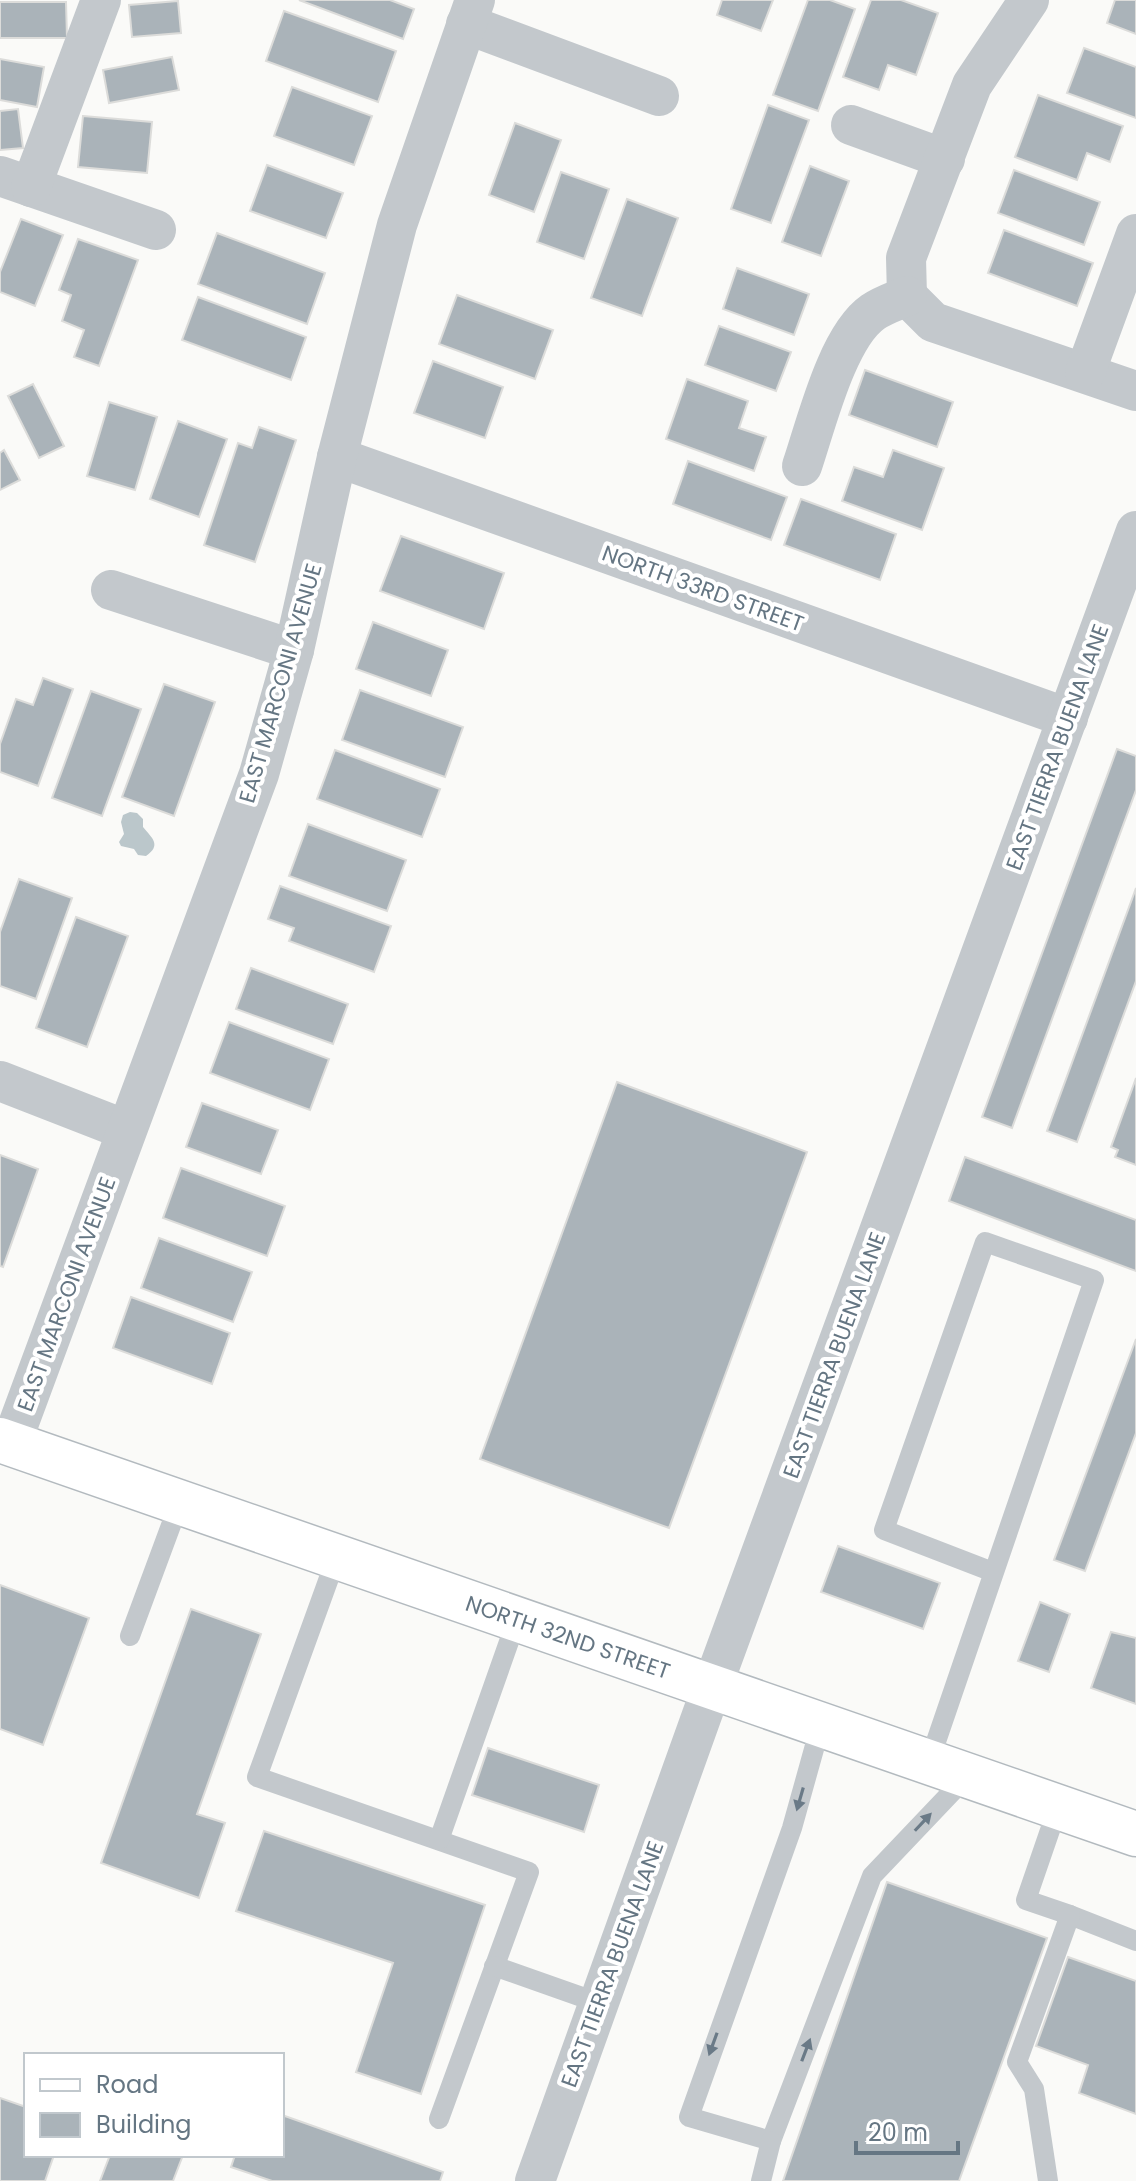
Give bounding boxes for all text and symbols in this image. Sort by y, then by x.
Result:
street label: NORTH 33RD STREET [598,538,808,639]
street label: EAST MARCONI AVENUE [231,560,330,806]
street label: EAST TIERRA BUENA LANE [998,620,1116,875]
street label: EAST MARCONI AVENUE [10,1173,123,1416]
street label: EAST TIERRA BUENA LANE [775,1228,893,1483]
street label: NORTH 32ND STREET [461,1588,674,1687]
one-way arrow [793,1788,806,1812]
one-way arrow [914,1813,932,1832]
street label: EAST TIERRA BUENA LANE [553,1837,671,2092]
one-way arrow [706,2033,719,2057]
one-way arrow [800,2038,813,2062]
legend [24,2053,284,2157]
text: Road [96,2068,158,2101]
scale bar [856,2105,958,2155]
text: Building [96,2108,192,2141]
text: 20 m [868,2116,928,2149]

